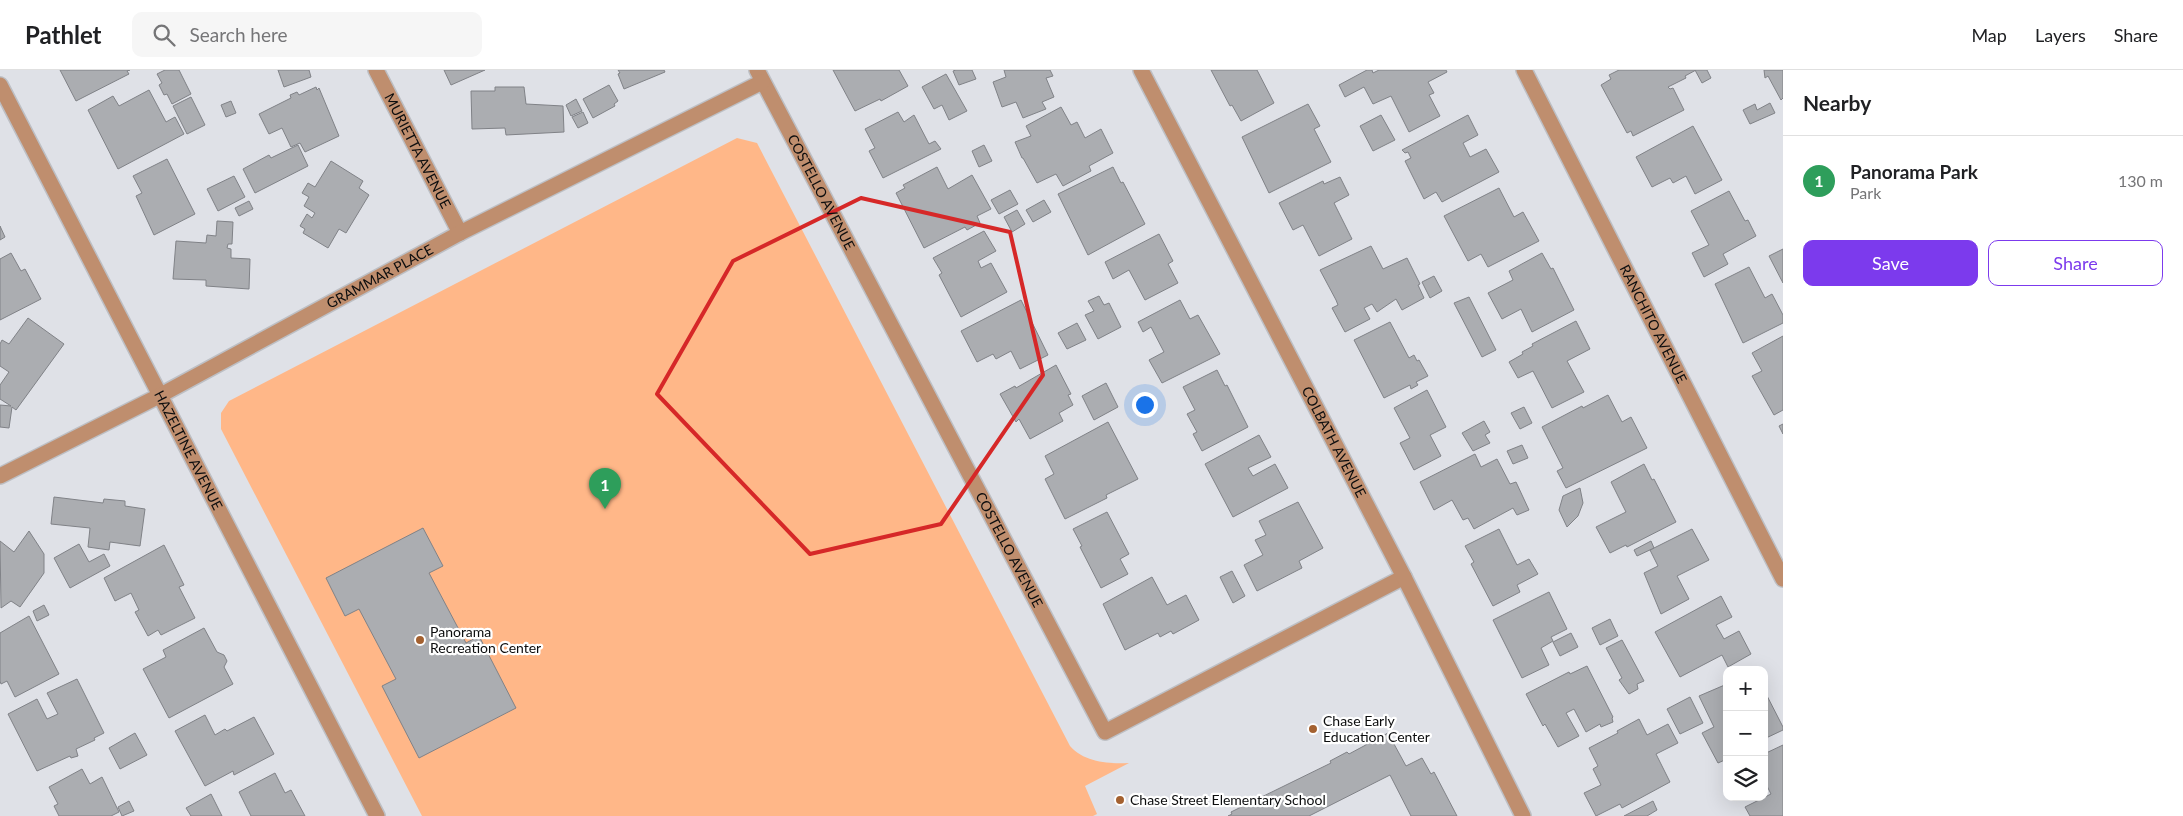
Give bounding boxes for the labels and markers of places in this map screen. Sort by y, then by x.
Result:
pin: 1 [589,468,621,509]
place label: Panorama Recreation Center [430,623,541,656]
marker: Panorama Recreation Center [414,634,426,646]
place label: Chase Early Education Center [1323,712,1430,745]
marker: Chase Early Education Center [1307,723,1319,735]
place label: Chase Street Elementary School [1130,791,1326,808]
marker: Chase Street Elementary School [1114,794,1126,806]

